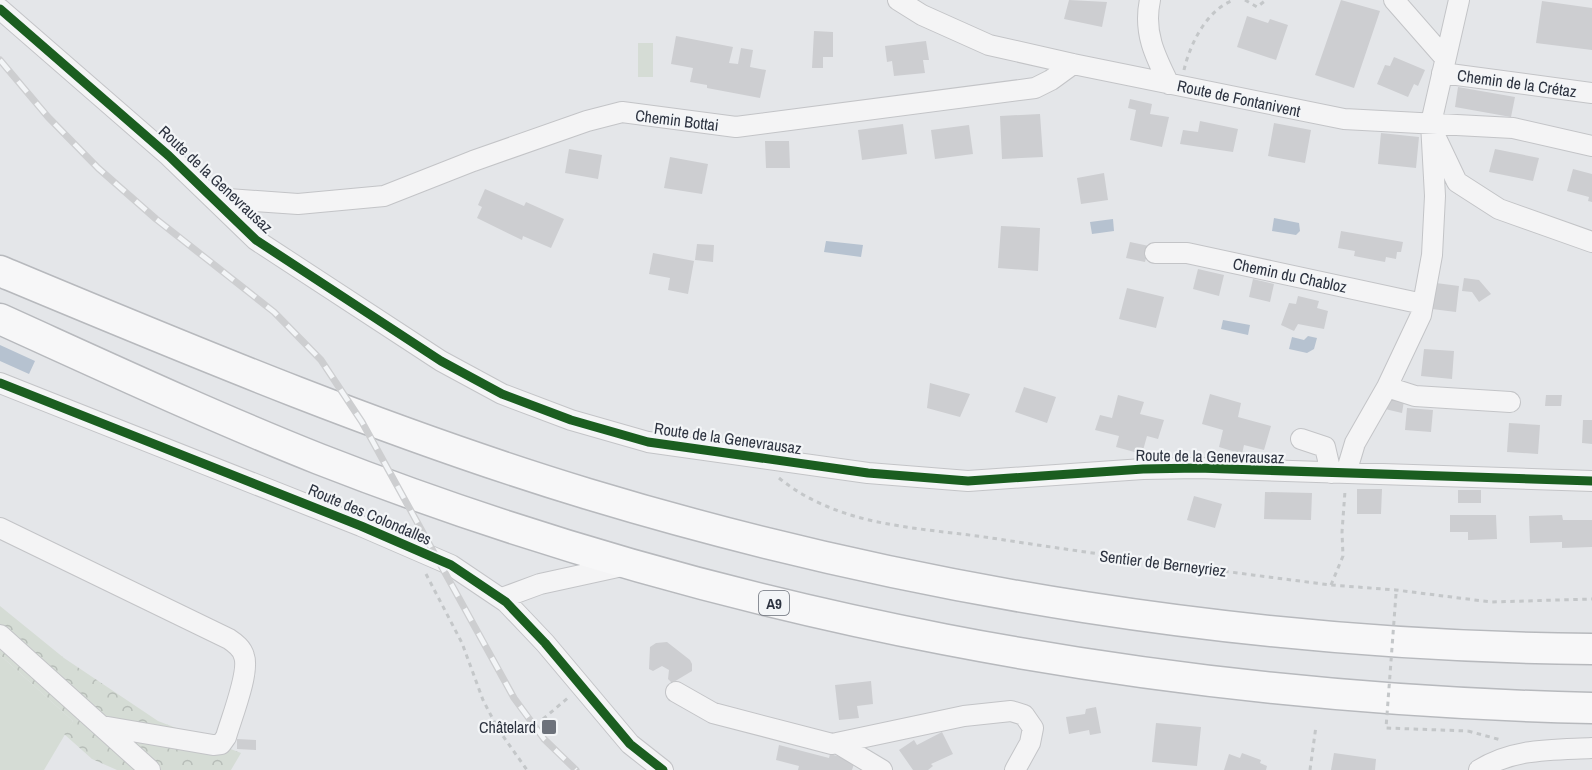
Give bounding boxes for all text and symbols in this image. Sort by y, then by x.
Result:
street label: Chemin de la Crétaz [1456,64,1579,102]
street label: Route de Fontanivent [1175,74,1303,122]
street label: Chemin Bottai [634,104,720,136]
street label: Route de la Genevrausaz [154,120,278,238]
street label: Chemin du Chabloz [1231,252,1349,298]
street label: Route de la Genevrausaz [653,417,804,459]
street label: Route de la Genevrausaz [1135,444,1285,468]
street label: Route des Colondalles [305,478,435,550]
street label: Sentier de Berneyriez [1098,544,1228,582]
road number: A9 [759,591,789,615]
place label: Châtelard [479,716,536,738]
marker: Châtelard [540,718,558,736]

